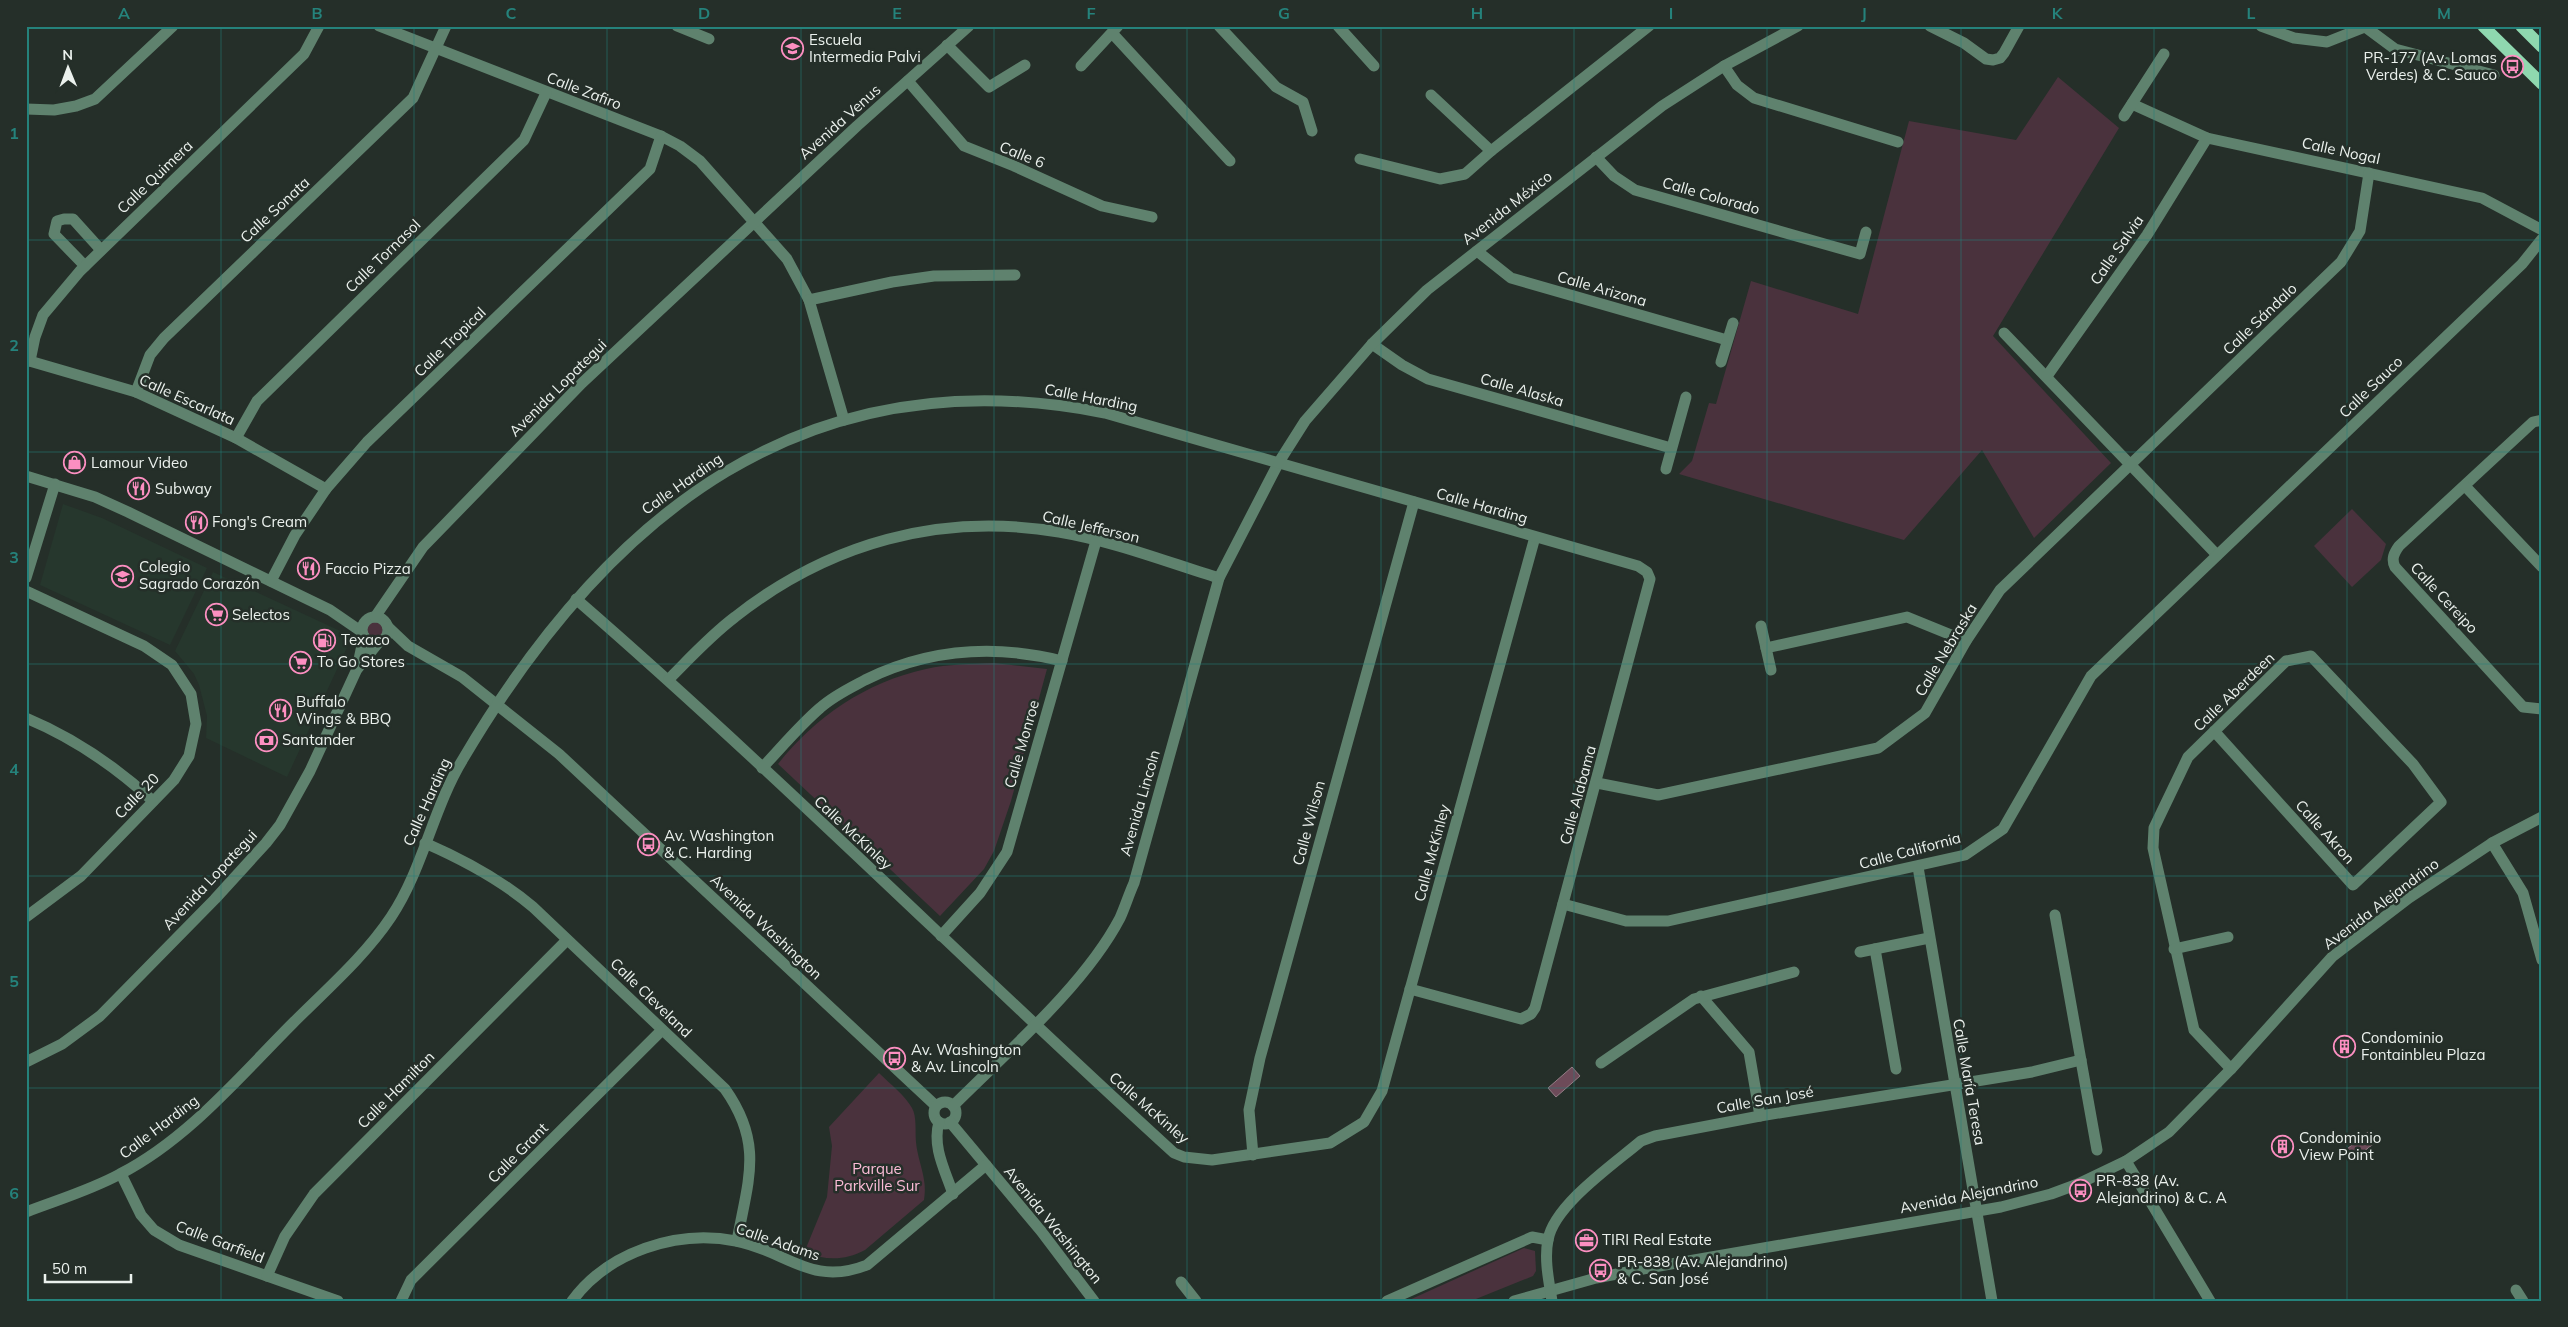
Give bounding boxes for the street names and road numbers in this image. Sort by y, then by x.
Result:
street label: Calle Zafiro [544,68,624,113]
street label: Avenida Venus [795,80,885,163]
street label: Calle Nogal [2300,133,2382,168]
street label: Calle Quimera [113,136,196,217]
street label: Calle 6 [997,137,1048,172]
street label: Avenida México [1458,166,1556,249]
street label: Calle Sonata [236,173,313,247]
street label: Calle Colorado [1660,173,1762,219]
street label: Calle Salvia [2086,211,2148,288]
street label: Calle Tornasol [341,215,424,296]
street label: Calle Arizona [1555,267,1649,310]
street label: Calle Sándalo [2219,279,2301,359]
street label: Calle Tropical [410,303,490,381]
street label: Avenida Lopategui [505,335,610,440]
street label: Calle Sauco [2335,352,2406,422]
street label: Calle Alaska [1478,369,1566,410]
street label: Calle Escarlata [136,370,238,429]
street label: Calle Harding [1043,379,1139,416]
street label: Calle Harding [638,449,726,518]
street label: Calle Harding [1434,483,1530,528]
street label: Calle Jefferson [1041,506,1142,547]
street label: Calle Cereipo [2406,558,2482,637]
street label: Calle Nebraska [1910,600,1981,700]
street label: Calle Aberdeen [2189,648,2278,735]
street label: Calle Monroe [1000,698,1043,790]
street label: Calle Alabama [1555,743,1600,847]
street label: Avenida Lincoln [1115,748,1164,858]
street label: Calle Harding [399,755,454,849]
street label: Calle 20 [110,769,163,822]
street label: Calle Wilson [1288,778,1329,867]
street label: Calle McKinley [810,792,896,874]
street label: Calle Akron [2292,796,2359,868]
street label: Calle McKinley [1409,802,1454,904]
street label: Avenida Lopategui [158,826,261,934]
street label: Calle California [1857,828,1963,873]
street label: Avenida Alejandrino [2319,854,2442,953]
street label: Avenida Washington [707,870,826,983]
street label: Calle Cleveland [606,954,696,1041]
street label: Calle María Teresa [1949,1017,1990,1147]
street label: Calle Hamilton [353,1047,438,1132]
street label: Calle McKinley [1105,1068,1193,1148]
street label: Calle San José [1715,1082,1815,1117]
street label: Calle Harding [115,1091,202,1163]
street label: Calle Grant [483,1118,552,1187]
street label: Avenida Washington [1000,1162,1107,1287]
street label: Avenida Alejandrino [1898,1172,2040,1217]
street label: Calle Garfield [173,1216,267,1267]
street label: Calle Adams [734,1218,823,1265]

